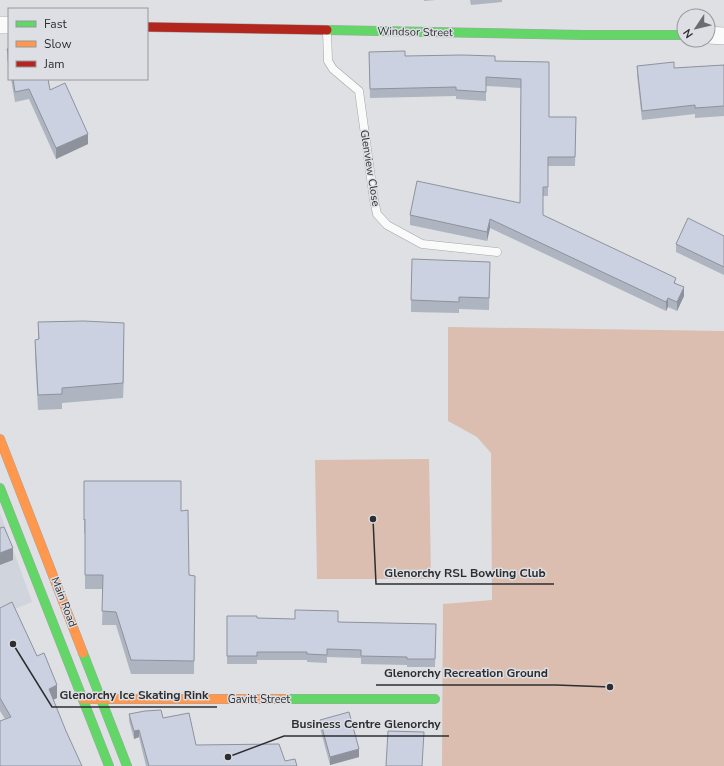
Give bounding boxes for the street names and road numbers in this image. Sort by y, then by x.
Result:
street label: Windsor Street [377,24,453,40]
street label: Glenview Close [357,129,383,207]
street label: Main Road [48,575,80,629]
street label: Gavitt Street [228,692,290,707]

